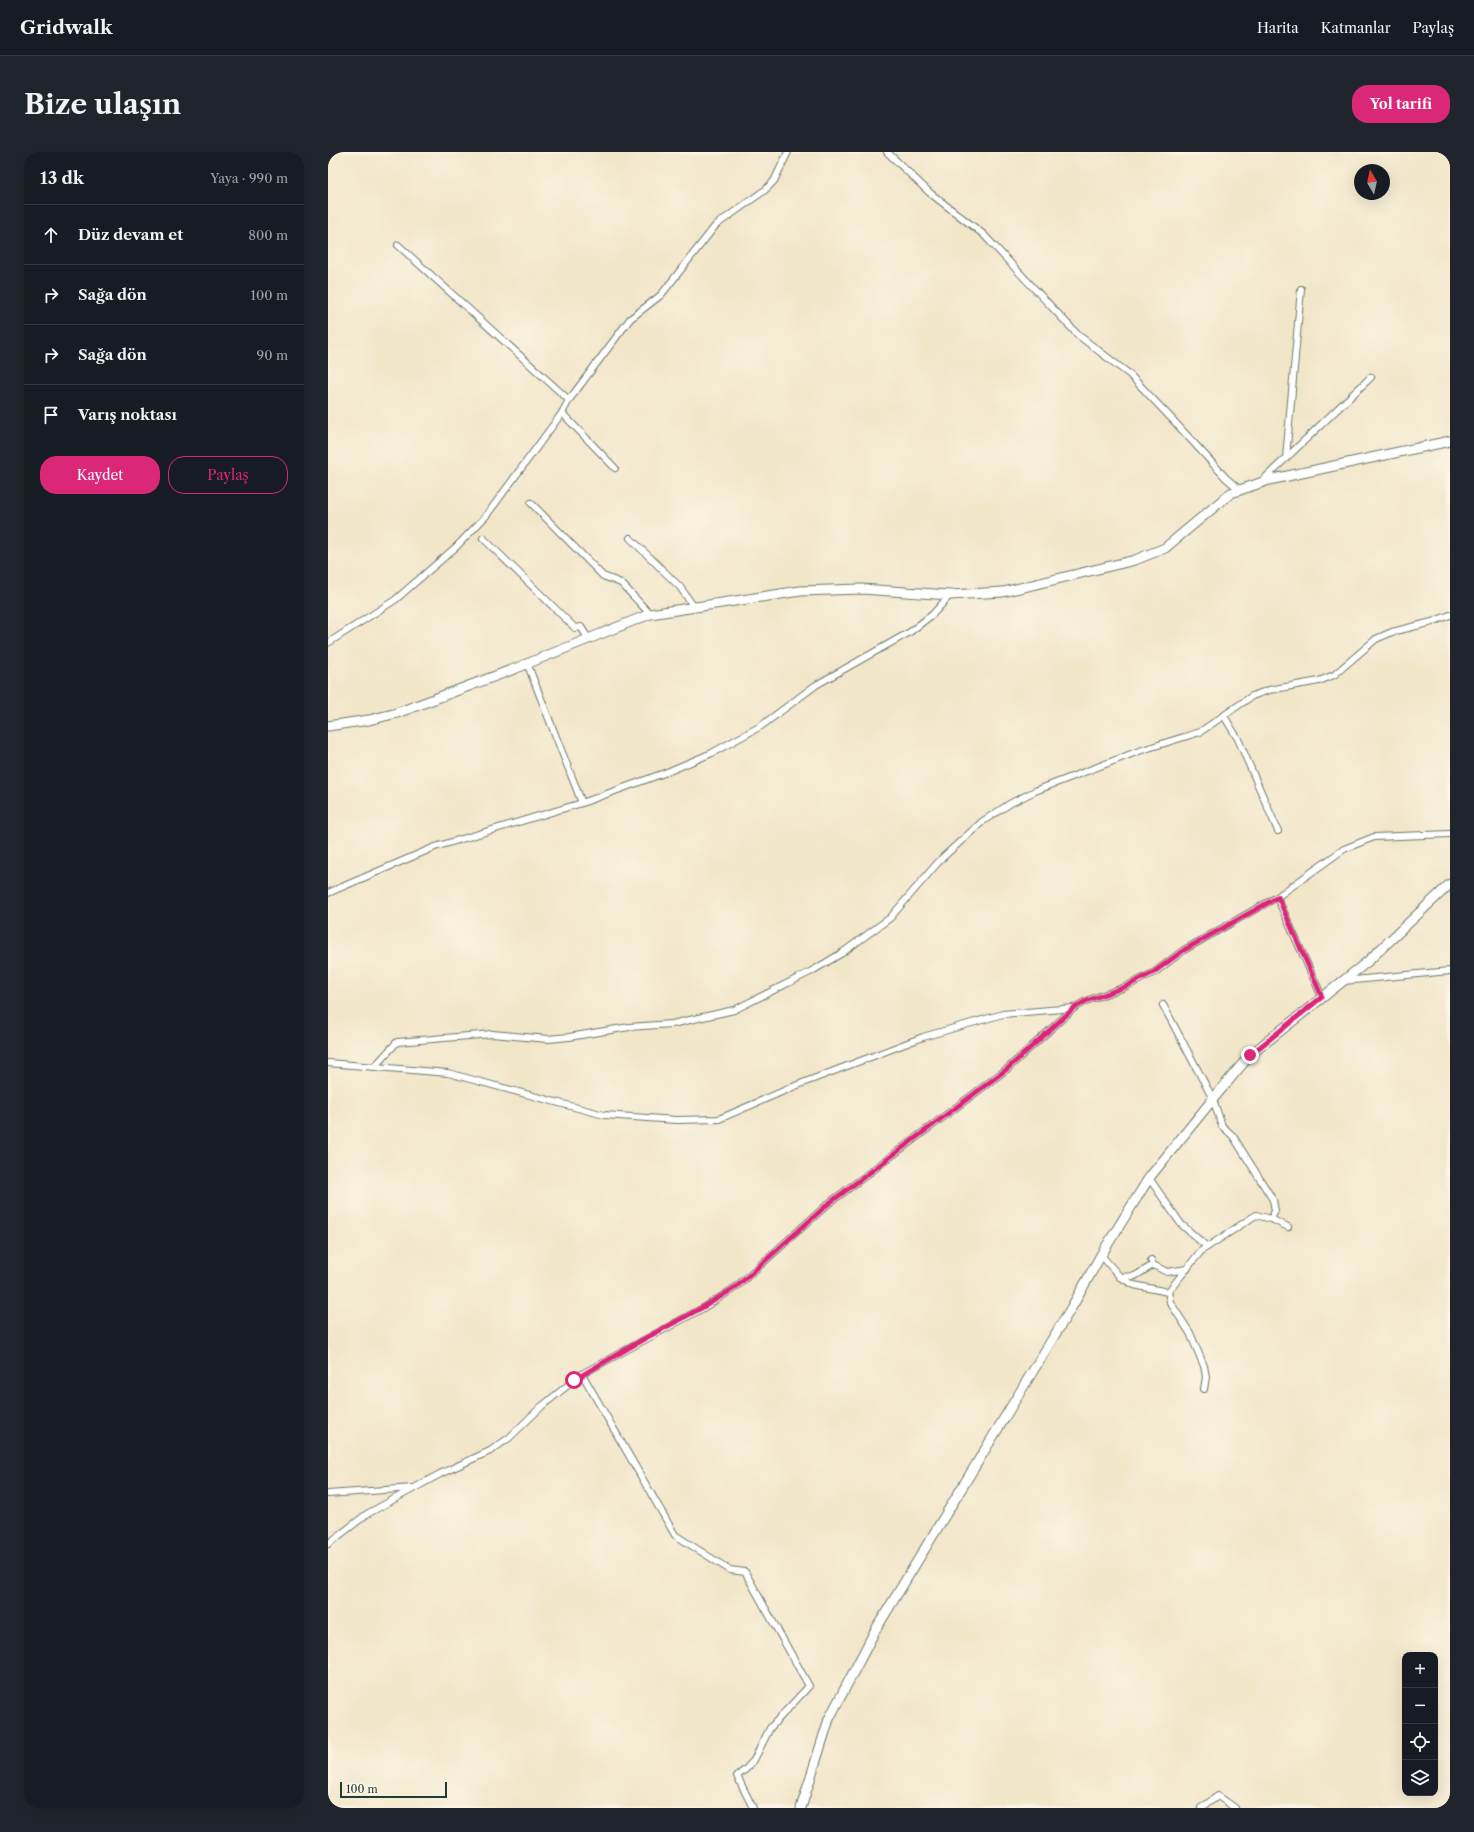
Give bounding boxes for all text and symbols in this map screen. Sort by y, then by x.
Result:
text: Gridwalk [20,16,113,39]
text: Harita [1257,19,1299,37]
text: Katmanlar [1321,19,1391,37]
text: Paylaş [1413,19,1454,37]
button: Yol tarifi [1352,85,1450,123]
text: Bize ulaşın [24,87,181,121]
north arrow [1354,164,1390,200]
text: 13 dk [40,168,84,188]
text: Yaya · 990 m [210,170,288,186]
icon: ahead [40,224,62,246]
text: Düz devam et [78,225,183,244]
text: 800 m [248,227,288,243]
icon: right [40,284,62,306]
text: Sağa dön [78,285,147,304]
text: 100 m [250,287,288,303]
icon: right [40,344,62,366]
text: Sağa dön [78,345,147,364]
text: 90 m [257,347,288,363]
icon: arrive [40,404,62,426]
text: Varış noktası [78,405,177,424]
button: Kaydet [40,456,160,494]
button: Paylaş [168,456,288,494]
route end [1241,1046,1259,1064]
route start [565,1371,583,1389]
map controls [1402,1652,1438,1796]
button: + [1402,1652,1438,1688]
button: − [1402,1688,1438,1724]
button: locate [1402,1724,1438,1760]
button: layers [1402,1760,1438,1796]
scale bar [340,1780,447,1799]
text: 100 m [346,1782,378,1796]

